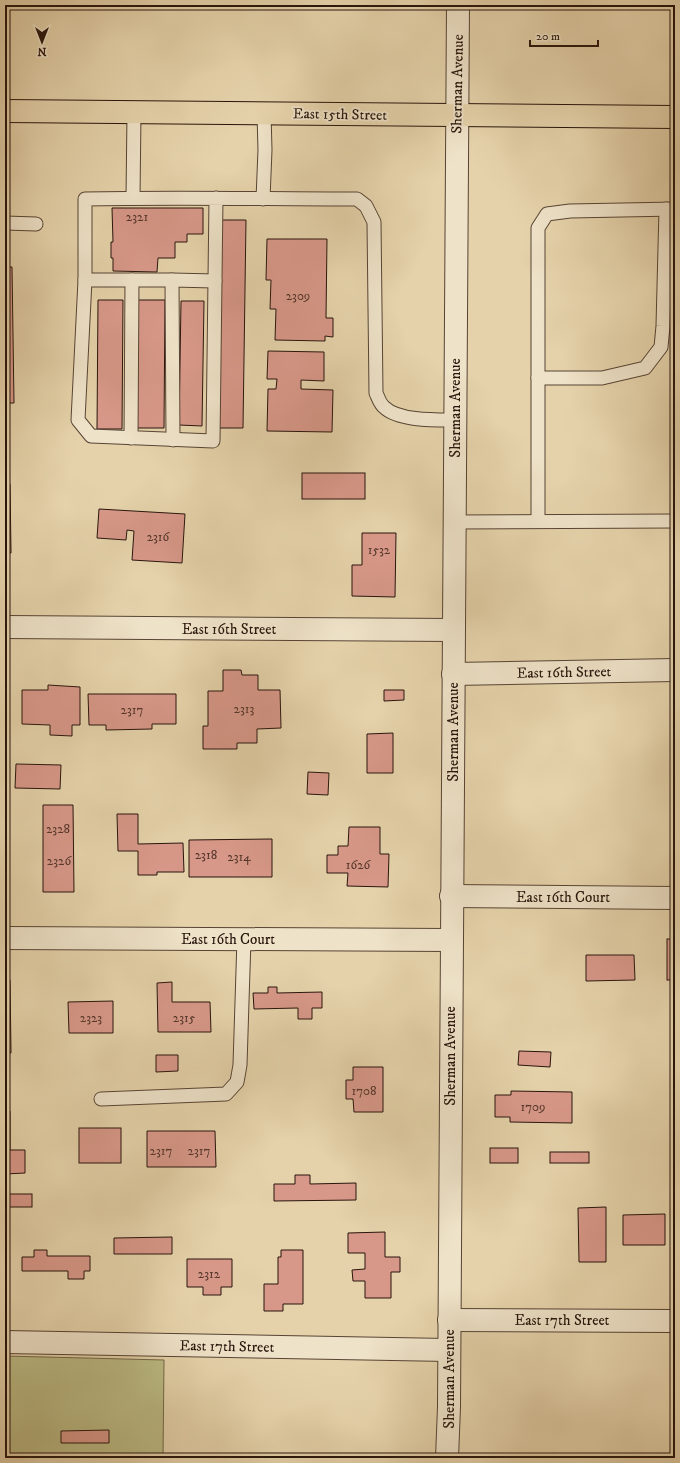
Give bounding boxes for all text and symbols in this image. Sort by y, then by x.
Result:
north arrow [22,22,62,62]
scale bar [530,22,598,48]
text: 20 m [536,29,560,44]
street label: Sherman Avenue [447,34,468,134]
text: N [37,44,47,58]
street label: East 15th Street [293,104,387,125]
house number: 2321 [126,209,148,225]
house number: 2309 [286,288,310,304]
street label: Sherman Avenue [446,358,465,458]
house number: 2316 [147,529,171,545]
house number: 1532 [368,542,391,558]
street label: East 16th Street [182,620,277,639]
street label: East 16th Street [517,662,612,683]
street label: Sherman Avenue [444,682,463,782]
house number: 2313 [234,701,255,717]
house number: 2317 [121,702,144,718]
house number: 2328 [46,821,70,837]
house number: 2318 [195,847,217,863]
house number: 2314 [227,849,251,865]
house number: 2326 [47,853,72,869]
house number: 1626 [346,857,372,873]
street label: East 16th Court [516,888,610,907]
street label: East 16th Court [181,930,275,949]
street label: Sherman Avenue [441,1006,460,1106]
house number: 2323 [80,1010,102,1026]
house number: 2315 [173,1010,196,1026]
house number: 1708 [351,1083,377,1099]
house number: 1709 [520,1099,546,1115]
house number: 2317 [150,1143,173,1159]
house number: 2317 [188,1143,211,1159]
house number: 2312 [198,1266,221,1282]
street label: East 17th Street [515,1311,610,1330]
street label: Sherman Avenue [440,1329,459,1429]
street label: East 17th Street [179,1336,275,1357]

